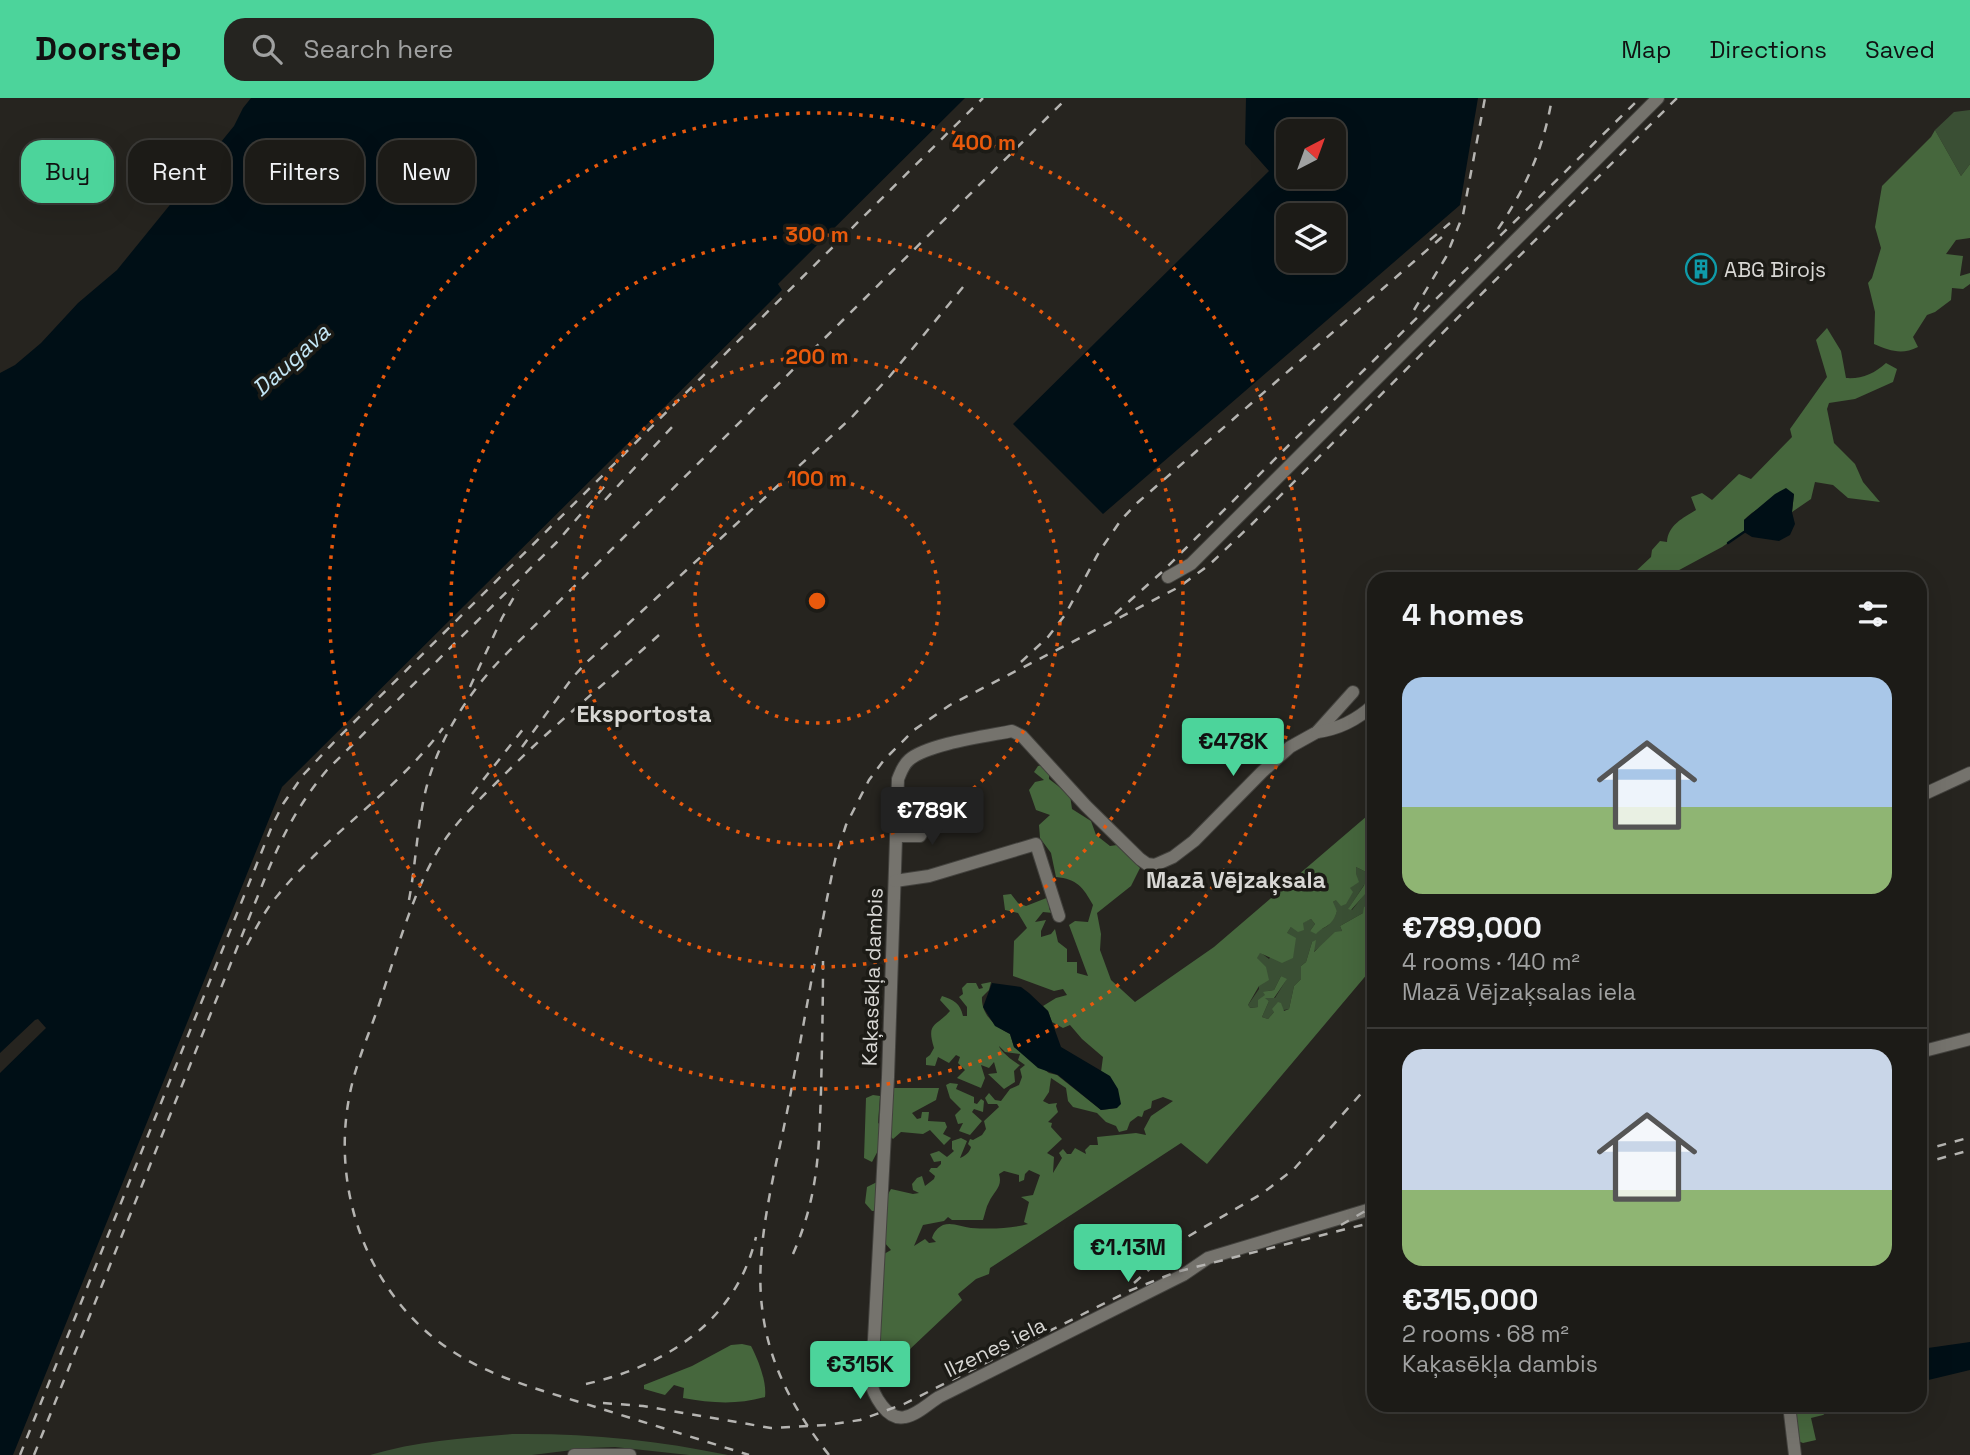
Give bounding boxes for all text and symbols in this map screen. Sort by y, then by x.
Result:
search box [224,18,714,81]
text: Doorstep [35,28,182,70]
icon: search [248,30,286,68]
text: Search here [304,32,453,66]
text: Map [1621,34,1671,65]
text: Directions [1709,34,1827,65]
text: Saved [1865,34,1935,65]
north arrow [1276,119,1346,189]
map controls [1276,119,1346,273]
text: 400 m [952,129,1016,156]
chip: Buy [21,140,114,203]
chip: Rent [128,140,231,203]
chip: Filters [245,140,364,203]
chip: New [378,140,475,203]
button: layers [1276,203,1346,273]
text: 300 m [785,221,849,248]
building icon: ABG Birojs [1684,252,1718,286]
place label: ABG Birojs [1724,256,1826,283]
water label: Daugava [246,317,337,403]
text: 200 m [786,343,848,370]
text: 100 m [787,465,847,492]
centre of rings [805,589,829,613]
text: 4 homes [1402,595,1524,634]
icon: filters [1854,595,1892,633]
district label: Eksportosta [576,699,712,729]
pin: €478K [1184,718,1282,778]
icon: home [1584,722,1710,848]
text: €478K [1198,726,1268,756]
pin: €789K [883,788,981,847]
text: €789K [897,795,967,825]
district label: Mazā Vējzaķsala [1146,865,1326,896]
street label: Kaķasēkļa dambis [855,887,889,1067]
text: €789,000 [1402,908,1542,947]
text: 4 rooms · 140 m² [1402,947,1580,977]
text: Mazā Vējzaķsalas iela [1402,977,1636,1007]
icon: home [1584,1094,1710,1220]
pin: €1.13M [1071,1224,1185,1284]
text: €1.13M [1090,1232,1166,1262]
text: €315,000 [1402,1280,1538,1319]
street label: Ilzenes iela [940,1311,1050,1383]
text: 2 rooms · 68 m² [1402,1319,1569,1349]
pin: €315K [811,1342,909,1401]
text: €315K [826,1349,894,1379]
text: Kaķasēkļa dambis [1402,1349,1598,1379]

